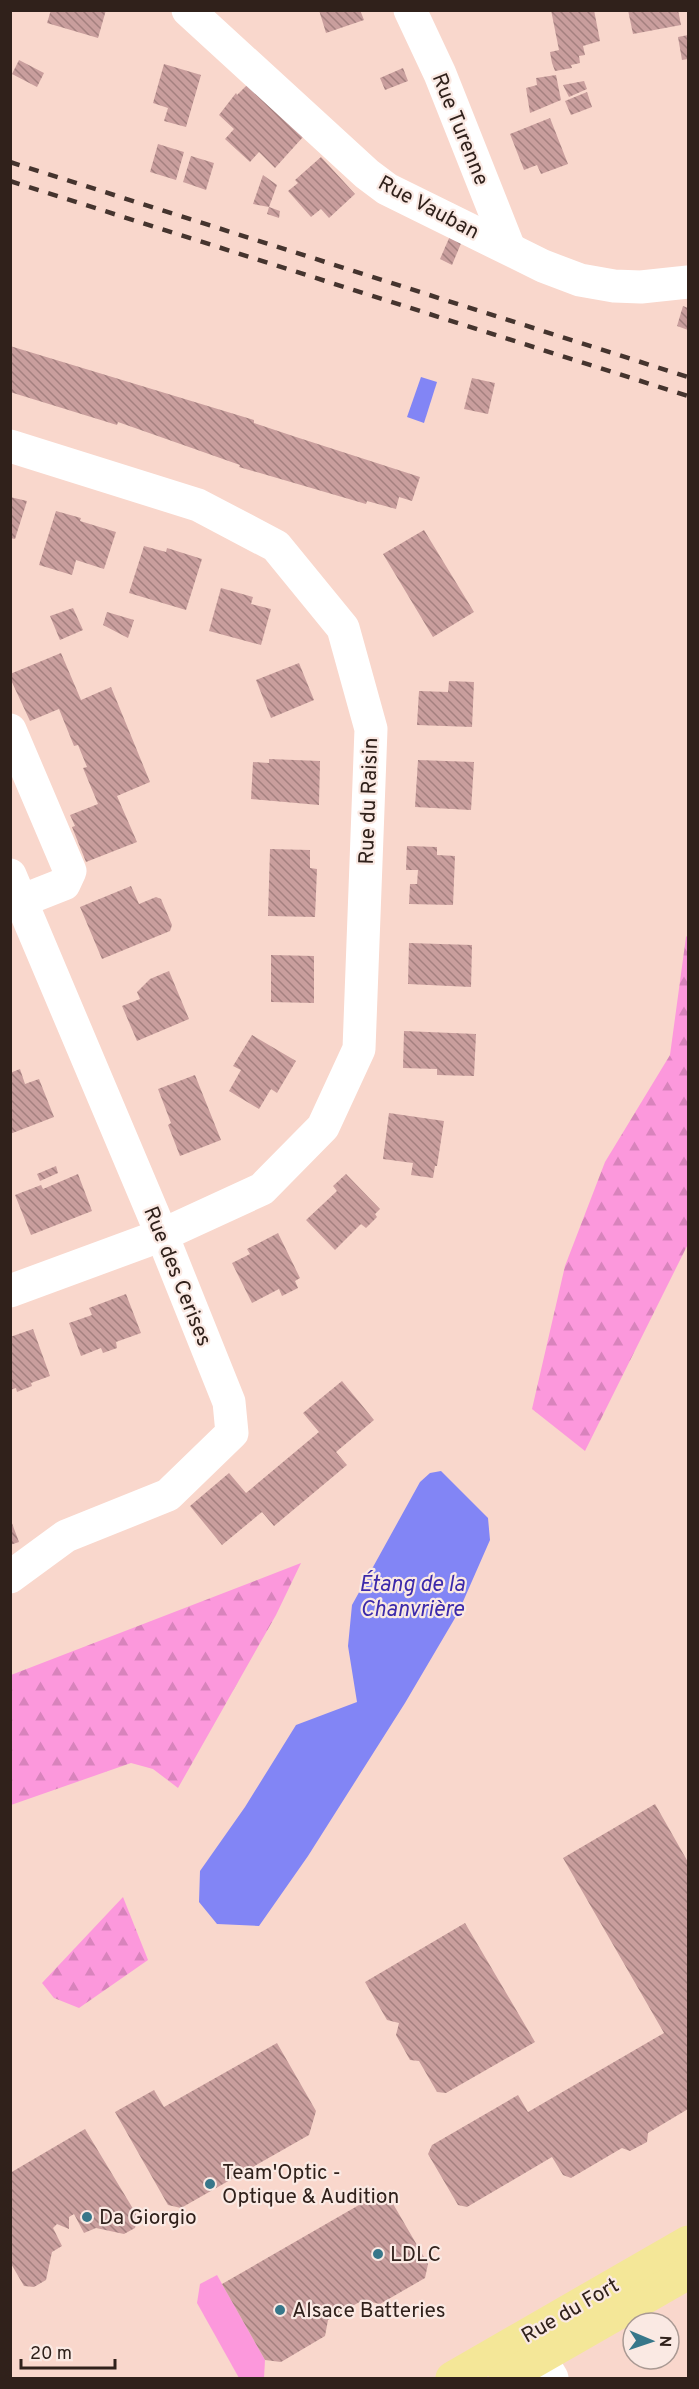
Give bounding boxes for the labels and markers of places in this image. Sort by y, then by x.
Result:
place label: Team'Optic - Optique & Audition [222,2160,399,2211]
marker: Team'Optic - Optique & Audition [203,2177,217,2191]
place label: Da Giorgio [99,2205,197,2232]
marker: Da Giorgio [80,2210,94,2224]
place label: LDLC [390,2242,441,2269]
marker: LDLC [371,2247,385,2261]
place label: Alsace Batteries [292,2298,446,2325]
marker: Alsace Batteries [273,2303,287,2317]

